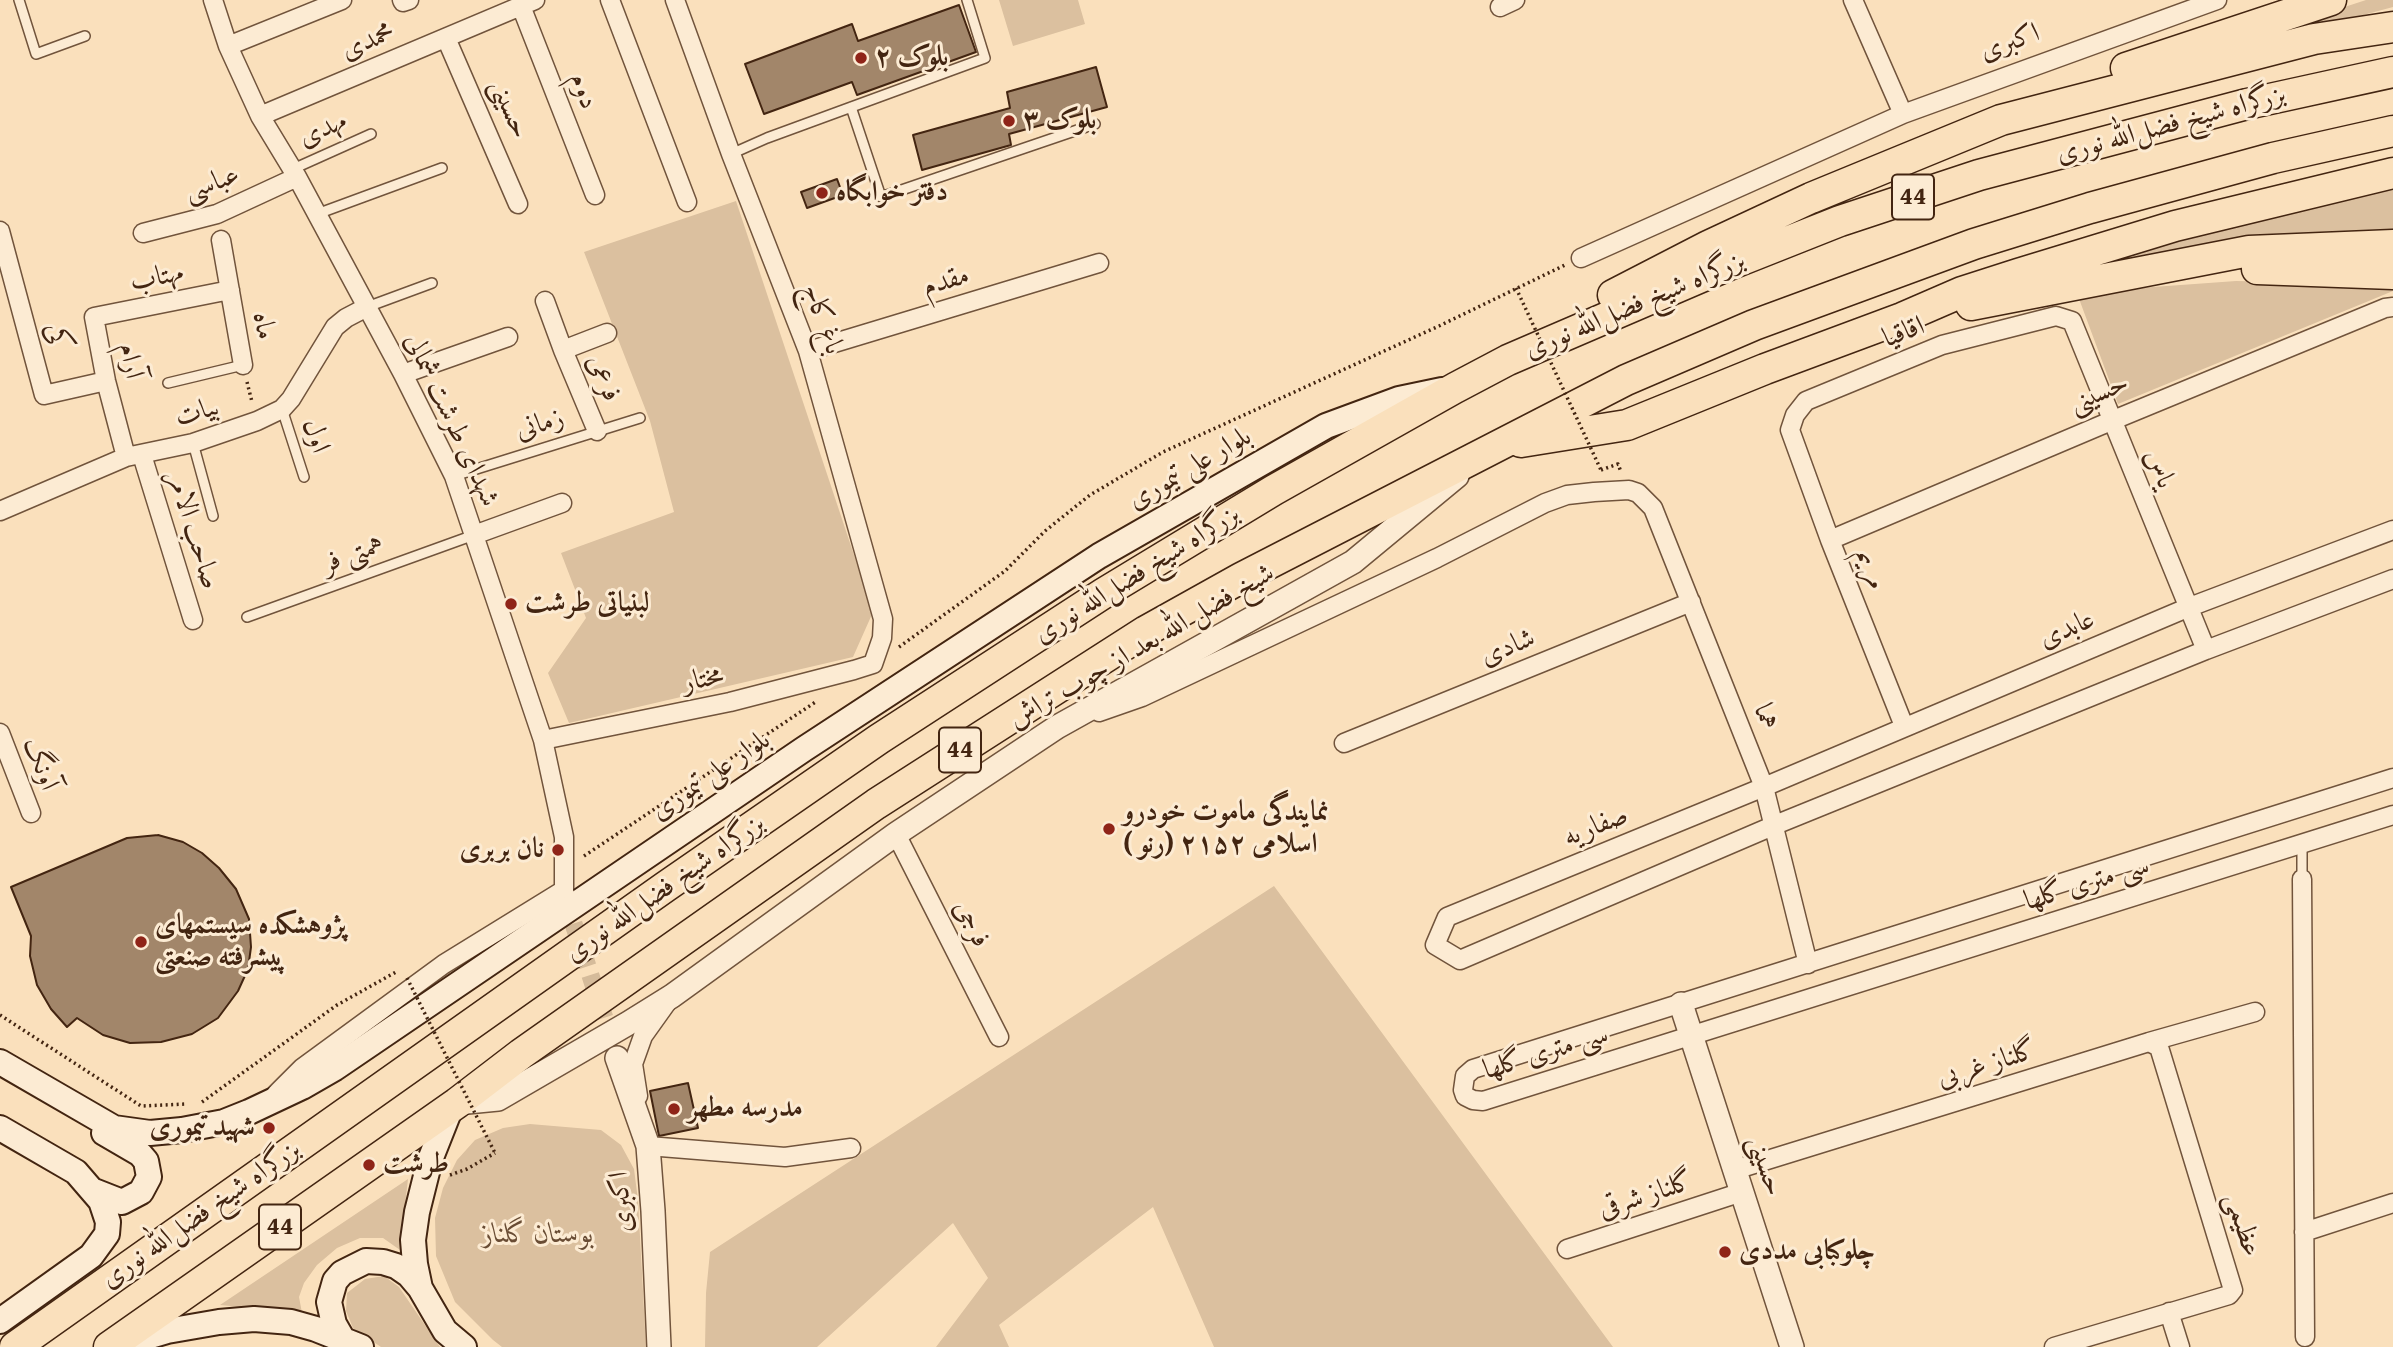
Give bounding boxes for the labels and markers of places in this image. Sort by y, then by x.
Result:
place label: بلوک ۲ [875,41,948,75]
marker: بلوک ۲ [853,50,869,66]
place label: بلوک ۳ [1023,104,1096,138]
marker: بلوک ۳ [1001,113,1017,129]
place label: دفتر خوابگاه [836,176,948,210]
marker: دفتر خوابگاه [814,185,830,201]
place label: لبنیاتی طرشت [525,587,650,621]
marker: لبنیاتی طرشت [503,596,519,612]
place label: نمایندگی ماموت خودرو ( رنو) اسلامی ۲۱۵۲ [1123,796,1329,862]
marker: نمایندگی ماموت خودرو ( رنو) اسلامی ۲۱۵۲ [1101,821,1117,837]
place label: نان بربری [459,833,544,867]
marker: نان بربری [550,842,566,858]
place label: پژوهشکده سیستمهای پیشرفته صنعتی [155,909,346,975]
marker: پژوهشکده سیستمهای پیشرفته صنعتی [133,934,149,950]
place label: مدرسه مطهر [688,1092,803,1126]
marker: مدرسه مطهر [666,1101,682,1117]
place label: شهید تیموری [150,1111,255,1145]
marker: شهید تیموری [261,1120,277,1136]
place label: طرشت [383,1148,449,1182]
marker: طرشت [361,1157,377,1173]
place label: چلوکبابی مددی [1739,1235,1875,1269]
marker: چلوکبابی مددی [1717,1244,1733,1260]

